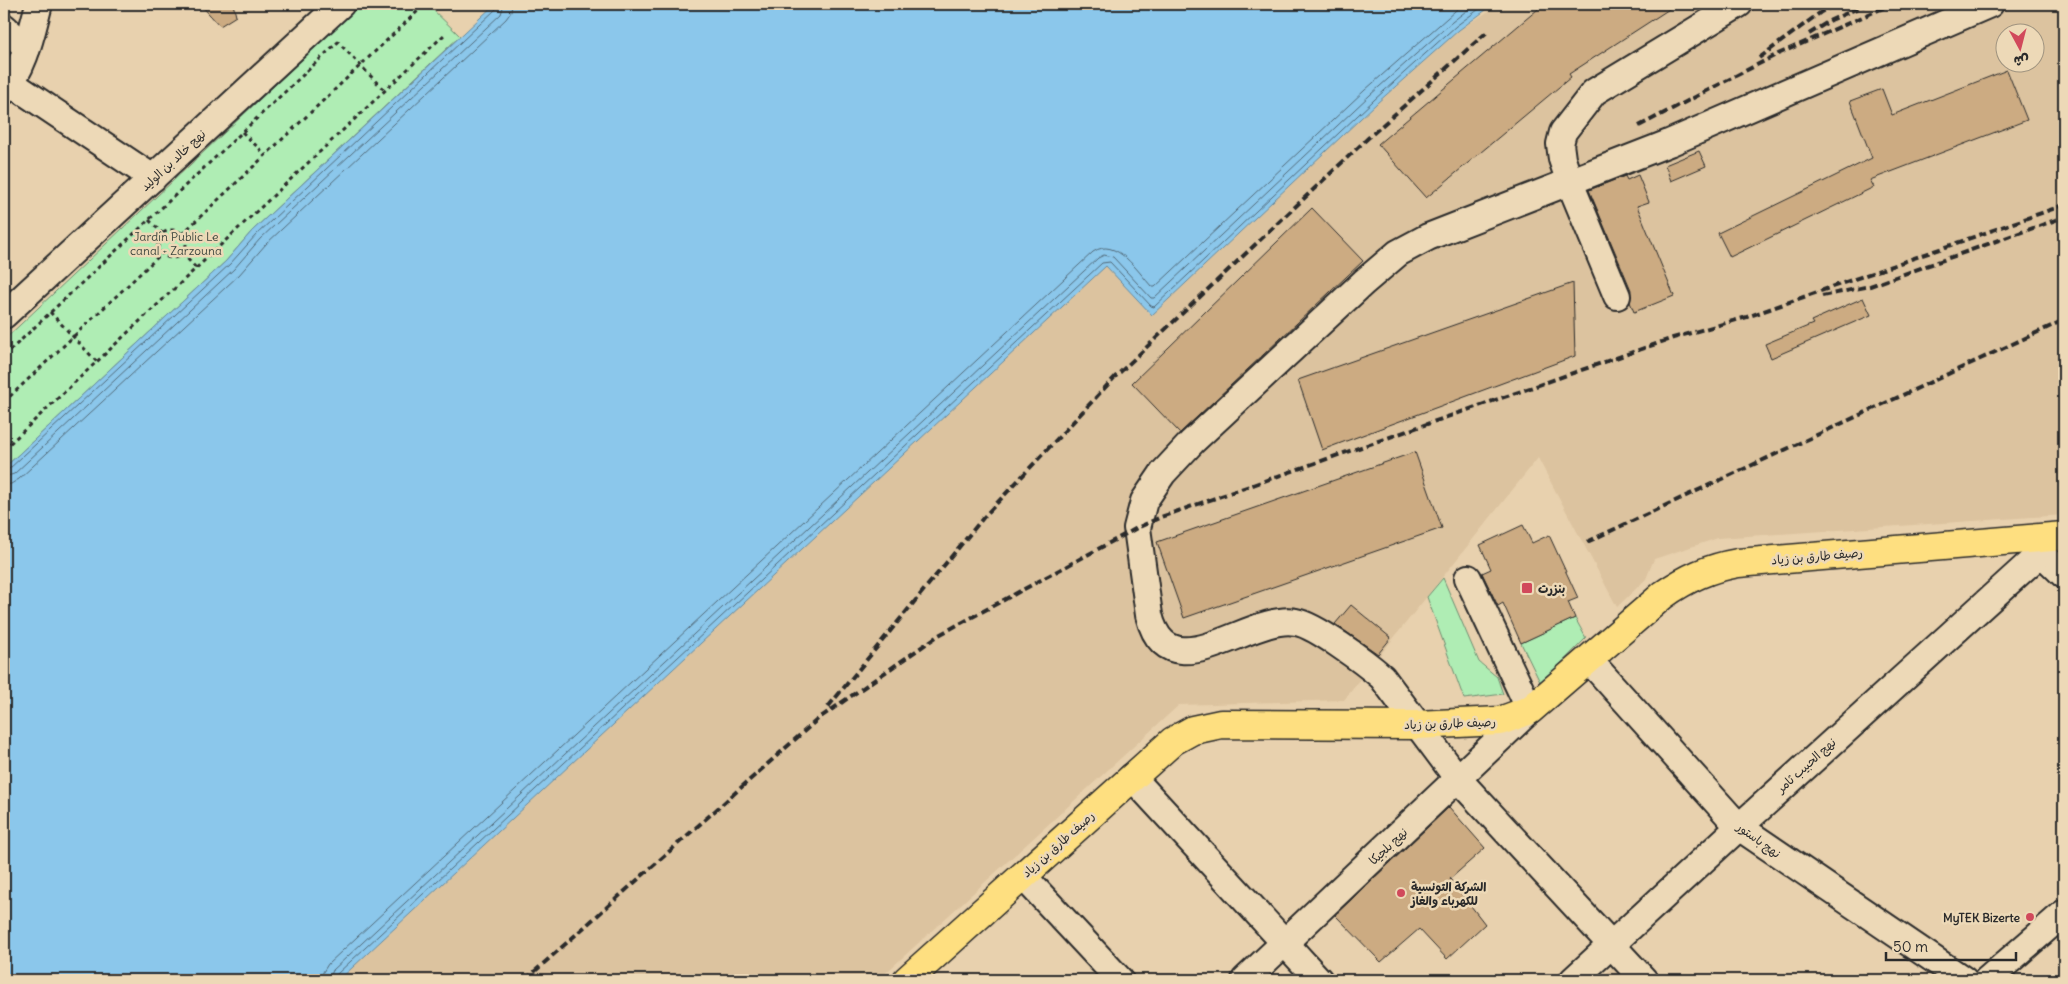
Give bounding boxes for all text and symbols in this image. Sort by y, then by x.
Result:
north arrow [1996,22,2046,72]
text: ش [2013,51,2030,71]
street label: نهج خالد بن الوليد [137,126,210,195]
park label: Jardin Public Le canal - Zarzouna [130,229,222,258]
street label: رصيف طارق بن زياد [1771,545,1864,568]
marker: بنزرت [1520,581,1534,595]
place label: بنزرت [1538,581,1565,596]
street label: رصيف طارق بن زياد [1404,714,1496,733]
street label: نهج الحبيب ثامر [1772,734,1840,798]
street label: رصيف طارق بن زياد [1019,808,1098,881]
street label: نهج باستور [1732,819,1784,862]
street label: نهج بلجيكا [1366,824,1412,869]
place label: الشركة التونسية للكهرباء والغاز [1410,879,1486,908]
marker: الشركة التونسية للكهرباء والغاز [1395,887,1407,899]
place label: MyTEK Bizerte [1943,910,2021,926]
marker: MyTEK Bizerte [2024,911,2036,923]
scale bar [1886,929,2016,961]
text: 50 m [1893,937,1928,956]

